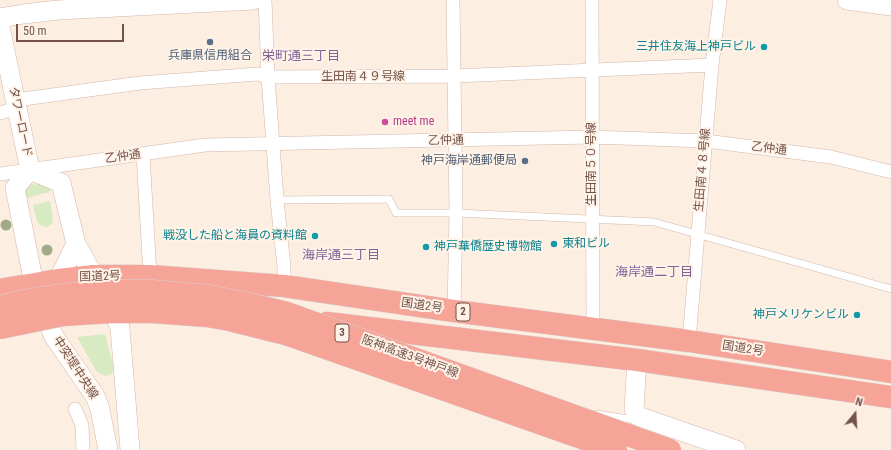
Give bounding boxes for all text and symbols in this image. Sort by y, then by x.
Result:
scale bar [18,16,126,42]
text: 50 m [23,24,47,38]
marker: 兵庫県信用組合 [205,37,215,47]
place label: 三井住友海上神戸ビル [636,40,756,54]
marker: 三井住友海上神戸ビル [759,42,769,52]
place label: 兵庫県信用組合 [168,49,252,63]
district label: 栄町通三丁目 [262,49,340,65]
street label: 生田南４９号線 [321,70,405,84]
street label: タワーロード [5,85,35,159]
place label: meet me [393,115,434,129]
marker: meet me [380,117,390,127]
street label: 生田南５０号線 [585,122,599,206]
street label: 生田南４８号線 [692,128,714,212]
street label: 乙仲通 [428,133,464,149]
street label: 乙仲通 [750,140,788,158]
street label: 乙仲通 [104,147,142,167]
place label: 神戸海岸通郵便局 [421,154,517,168]
marker: 神戸海岸通郵便局 [520,156,530,166]
place label: 戦没した船と海員の資料館 [163,229,307,243]
marker: 戦没した船と海員の資料館 [310,231,320,241]
place label: 東和ビル [562,237,610,251]
marker: 東和ビル [549,239,559,249]
place label: 神戸華僑歴史博物館 [434,240,542,254]
marker: 神戸華僑歴史博物館 [421,242,431,252]
district label: 海岸通三丁目 [302,248,380,264]
district label: 海岸通二丁目 [615,265,693,281]
street label: 国道2号 [79,269,121,285]
street label: 国道2号 [400,296,444,316]
road number: 2 [456,303,470,321]
place label: 神戸メリケンビル [753,308,849,322]
marker: 神戸メリケンビル [852,310,862,320]
road number: 3 [335,324,349,342]
street label: 阪神高速3号神戸線 [360,333,460,381]
street label: 中突堤中央線 [49,334,101,402]
street label: 国道2号 [721,339,765,359]
north arrow [835,394,875,434]
text: N [854,395,864,409]

